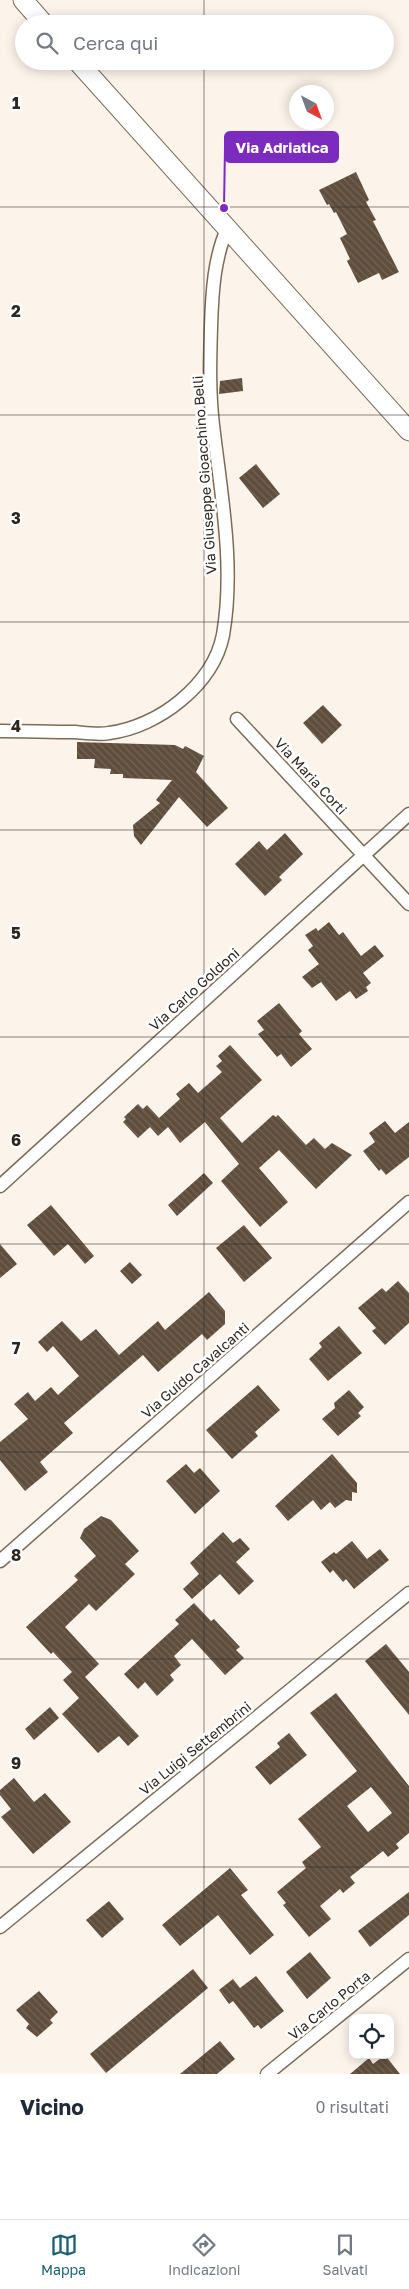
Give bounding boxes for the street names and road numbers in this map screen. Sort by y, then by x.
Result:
street label: Via Giuseppe Gioacchino Belli [189,375,219,575]
street label: Via Maria Corti [271,734,351,818]
street label: Via Carlo Goldoni [145,944,243,1034]
street label: Via Guido Cavalcanti [138,1319,252,1421]
street label: Via Luigi Settembrini [136,1698,254,1798]
street label: Via Carlo Porta [285,1967,373,2043]

